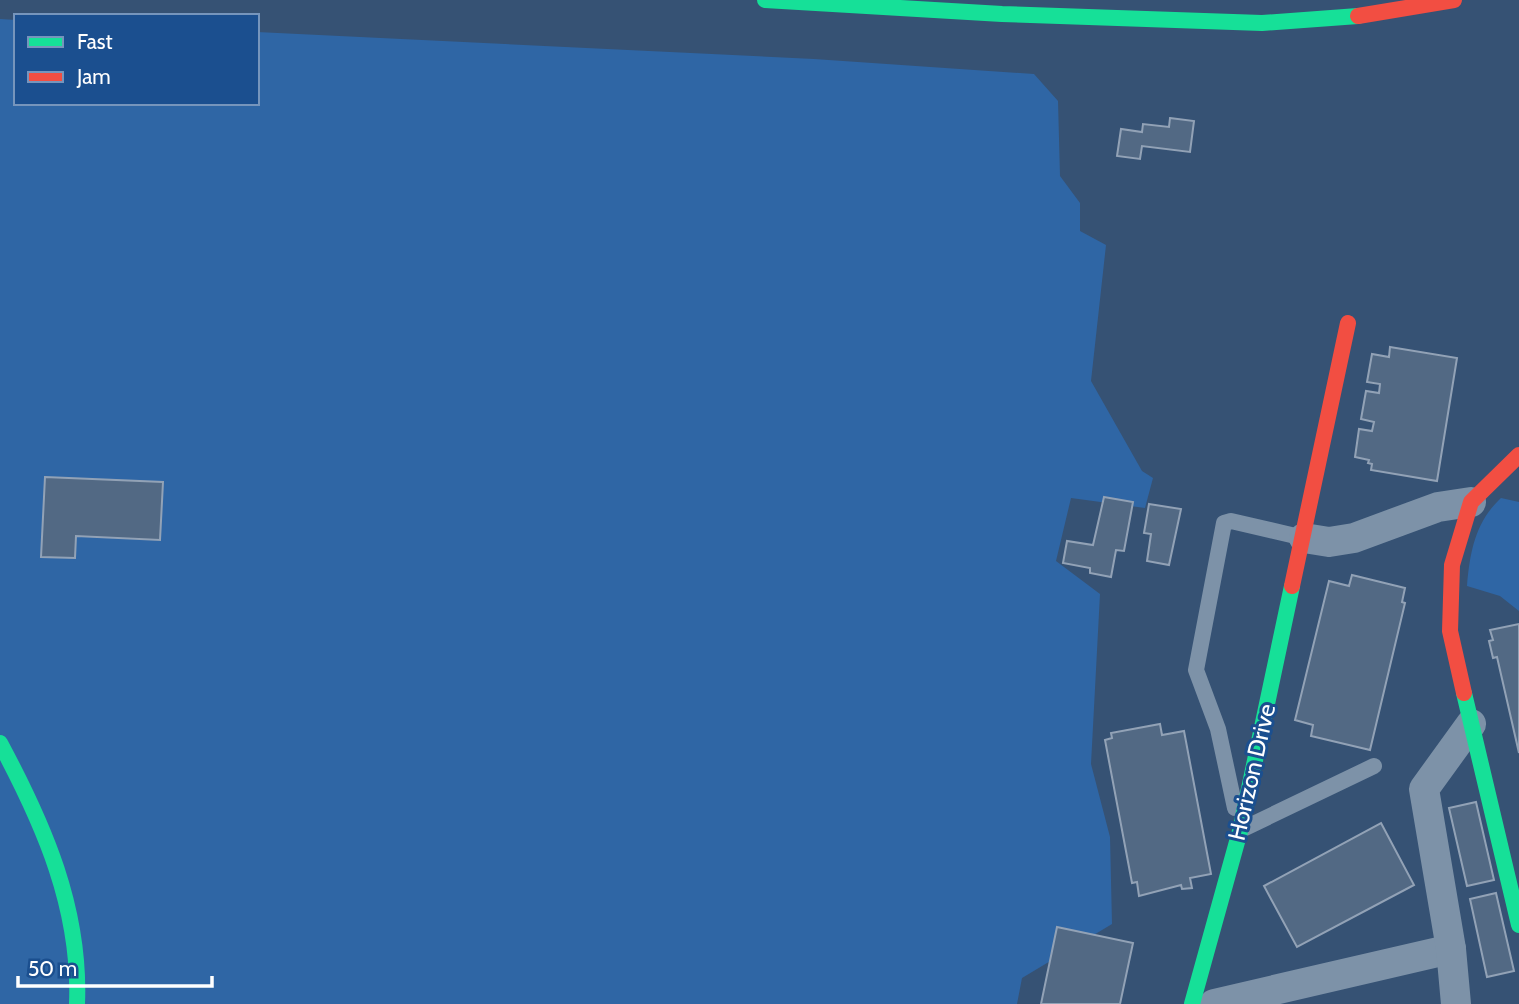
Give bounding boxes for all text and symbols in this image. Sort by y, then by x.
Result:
legend [14,14,259,105]
text: Fast [77,29,113,54]
text: Jam [76,64,111,89]
street label: Horizon Drive [1222,701,1281,843]
scale bar [18,944,212,988]
text: 50 m [28,956,77,981]

